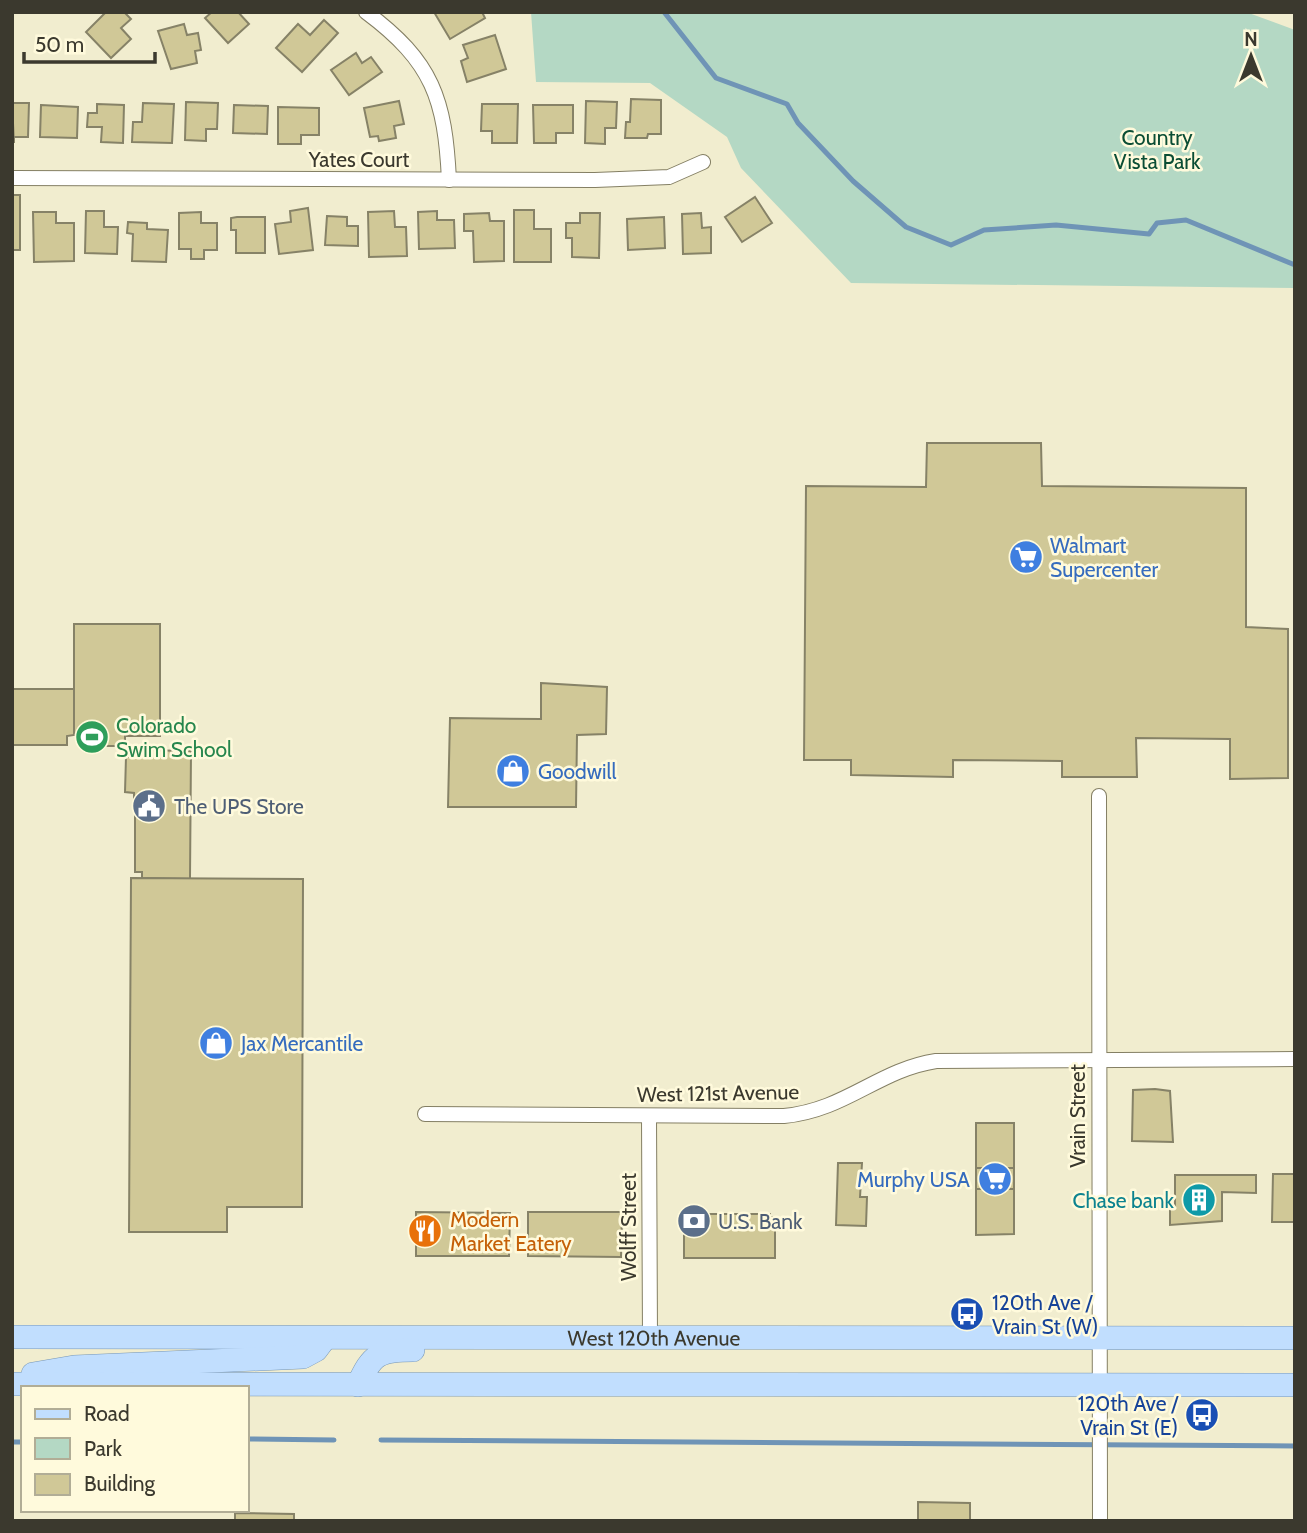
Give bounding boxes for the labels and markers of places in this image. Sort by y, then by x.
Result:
place label: Walmart Supercenter [1050,533,1158,582]
supermarket icon: Walmart Supercenter [1007,538,1045,576]
place label: Colorado Swim School [116,713,232,762]
sports icon: Colorado Swim School [73,718,111,756]
shop icon: Goodwill [494,752,532,790]
place label: Goodwill [538,759,616,784]
public building icon: The UPS Store [130,787,168,825]
place label: The UPS Store [174,794,304,819]
shop icon: Jax Mercantile [197,1024,235,1062]
place label: Jax Mercantile [240,1031,363,1056]
supermarket icon: Murphy USA [976,1160,1014,1198]
place label: Murphy USA [857,1167,970,1192]
building icon: Chase bank [1180,1181,1218,1219]
place label: Chase bank [1073,1188,1175,1213]
bank icon: U.S. Bank [675,1202,713,1240]
place label: Modern Market Eatery [450,1207,572,1256]
place label: U.S. Bank [718,1209,803,1234]
restaurant icon: Modern Market Eatery [406,1212,444,1250]
place label: 120th Ave / Vrain St (W) [992,1290,1098,1339]
bus stop icon: 120th Ave / Vrain St (W) [948,1295,986,1333]
place label: 120th Ave / Vrain St (E) [1078,1391,1179,1440]
bus stop icon: 120th Ave / Vrain St (E) [1183,1396,1221,1434]

